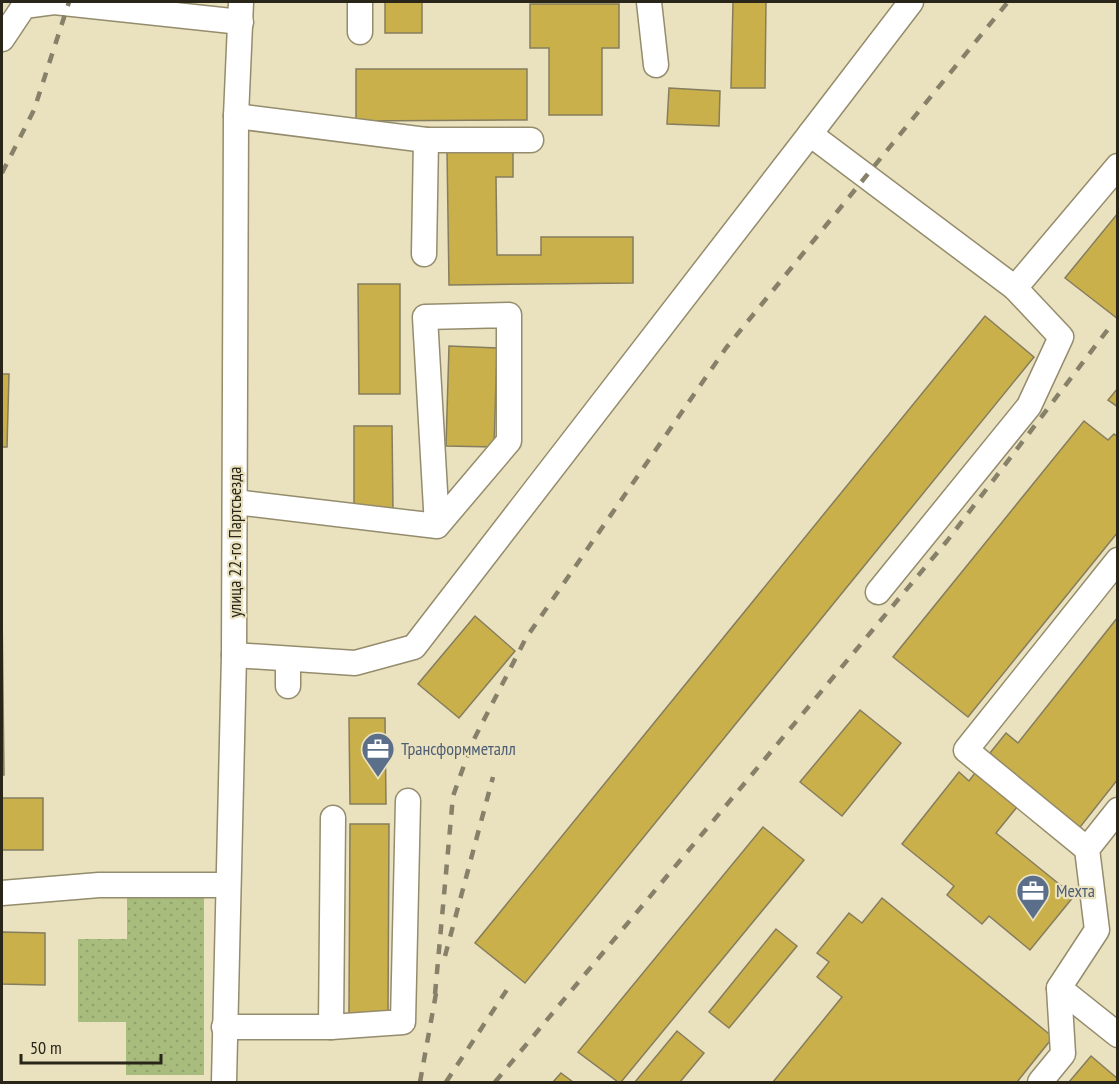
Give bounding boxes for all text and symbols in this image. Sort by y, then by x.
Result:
street label: улица 22-го Партсъезда [223,467,246,617]
office icon: Трансформметалл [360,731,396,778]
place label: Трансформметалл [401,737,516,760]
office icon: Мехта [1015,873,1051,920]
place label: Мехта [1056,879,1095,902]
scale bar [21,1027,160,1065]
text: 50 m [30,1036,62,1059]

